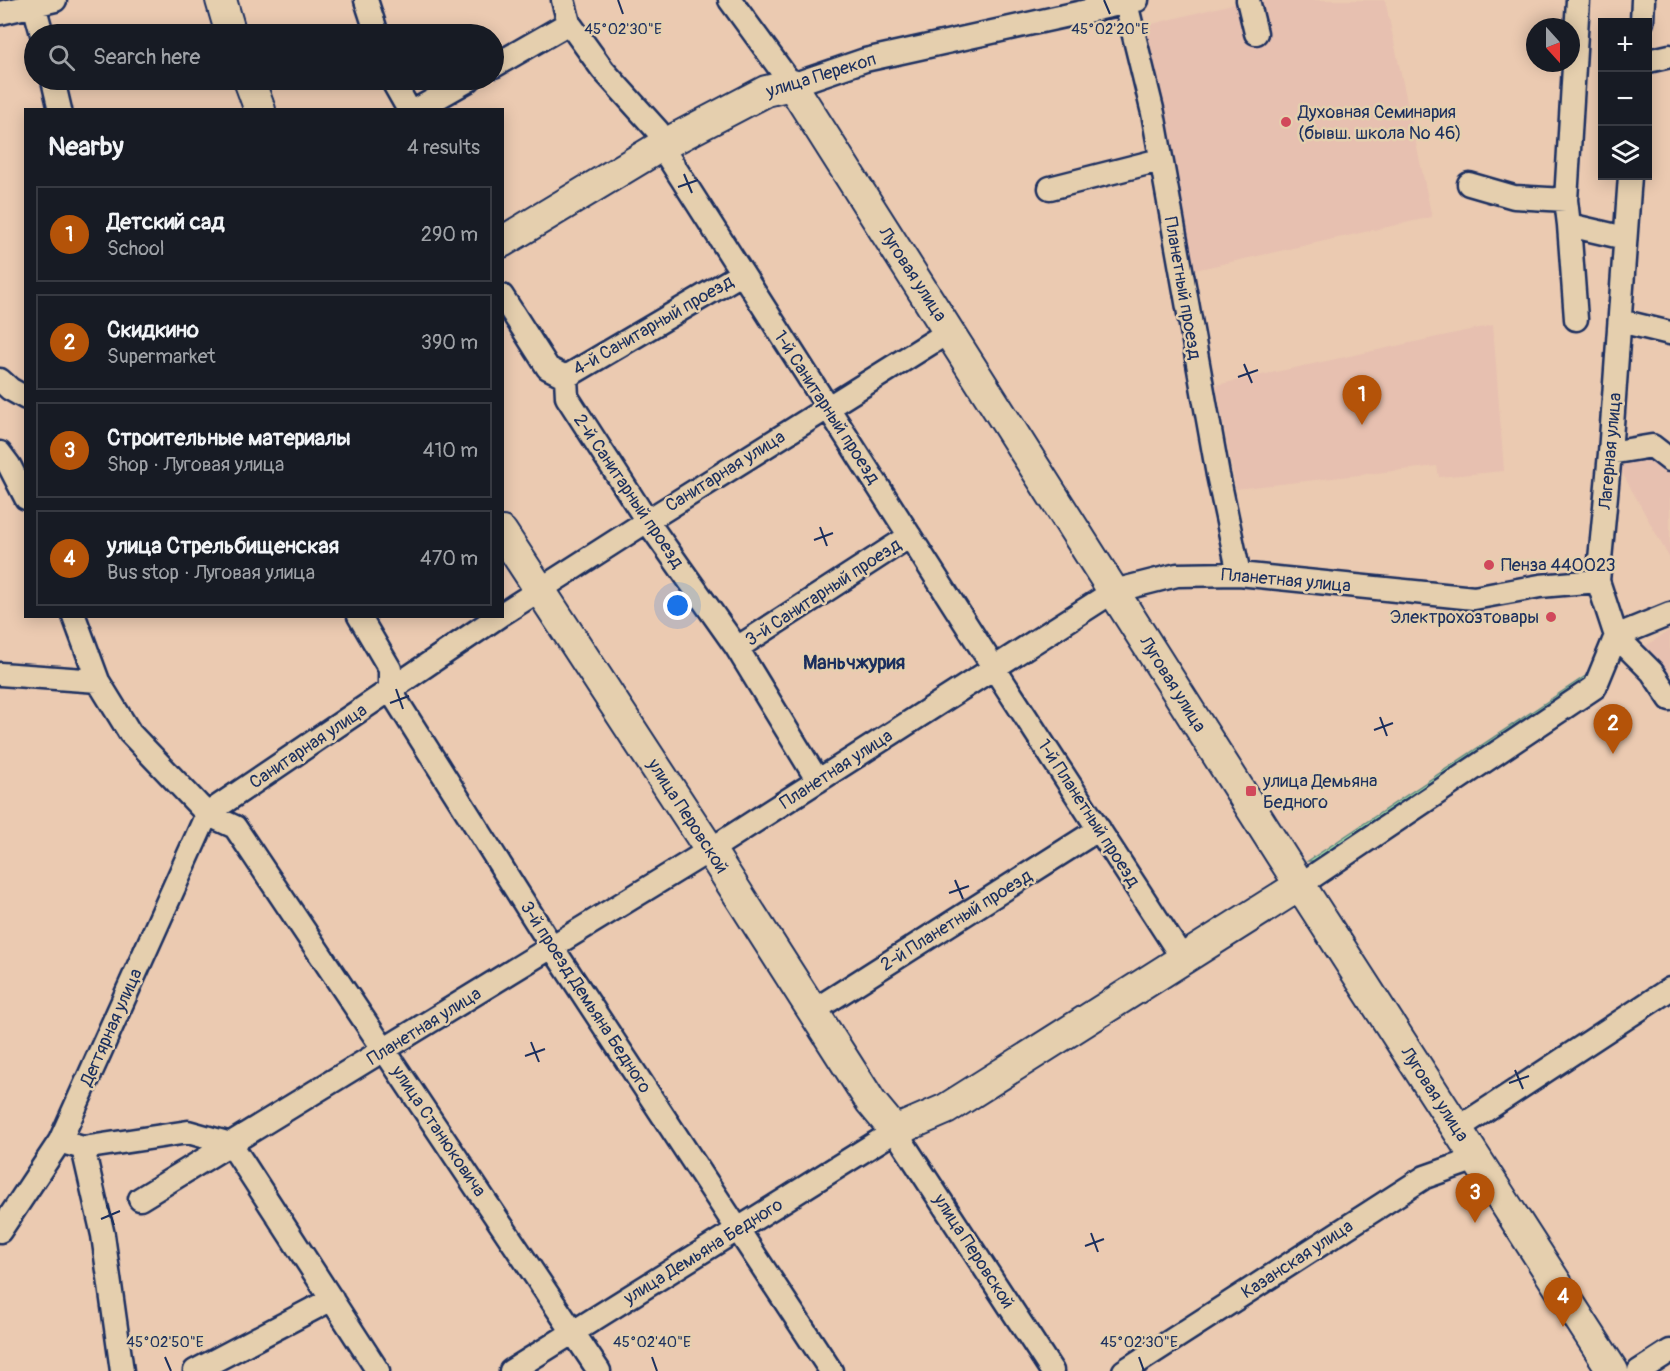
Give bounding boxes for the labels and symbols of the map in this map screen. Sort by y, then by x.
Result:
north arrow [1526,18,1580,72]
text: 45°02'30"E [584,20,662,39]
text: 45°02'20"E [1071,20,1149,39]
street label: улица Перекоп [762,48,879,103]
place label: Духовная Семинария (бывш. школа № 46) [1297,101,1462,145]
marker: Духовная Семинария (бывш. школа № 46) [1279,115,1293,129]
street label: Планетный проезд [1159,215,1206,361]
street label: Луговая улица [873,222,952,326]
street label: 4-й Санитарный проезд [569,270,738,381]
street label: 1-й Санитарный проезд [768,326,885,488]
pin: 1 [1342,376,1382,425]
street label: Лагерная улица [1594,392,1627,511]
street label: 2-й Санитарный проезд [568,410,689,573]
street label: Санитарная улица [661,425,789,517]
street label: 3-й Санитарный проезд [741,533,906,651]
place label: Пенза 440023 [1501,554,1616,577]
marker: Пенза 440023 [1482,558,1496,572]
street label: Планетная улица [1220,563,1352,598]
your location [663,591,692,620]
place label: Электрохозтовары [1390,606,1539,629]
marker: Электрохозтовары [1544,610,1558,624]
street label: Луговая улица [1133,631,1211,736]
district label: Маньчжурия [803,650,905,675]
street label: Санитарная улица [245,699,371,794]
pin: 2 [1594,704,1632,754]
street label: Планетная улица [775,724,897,814]
street label: 1-й Планетный проезд [1032,735,1145,892]
street label: улица Перовской [641,754,733,878]
place label: улица Демьяна Бедного [1262,770,1377,814]
marker: улица Демьяна Бедного [1244,784,1258,798]
street label: 2-й Планетный проезд [876,864,1037,976]
street label: 3-й проезд Демьяна Бедного [515,897,656,1098]
street label: Дегтярная улица [75,965,148,1090]
street label: Планетная улица [363,982,486,1071]
street label: Луговая улица [1395,1042,1474,1146]
street label: улица Станюковича [386,1060,491,1201]
pin: 3 [1456,1174,1494,1223]
street label: улица Перовской [927,1189,1019,1313]
street label: улица Демьяна Бедного [619,1193,787,1310]
street label: Казанская улица [1237,1215,1358,1304]
pin: 4 [1544,1278,1582,1327]
text: 45°02'50"E [126,1333,204,1352]
text: 45°02'40"E [613,1333,691,1352]
text: 45°02'30"E [1100,1333,1178,1352]

